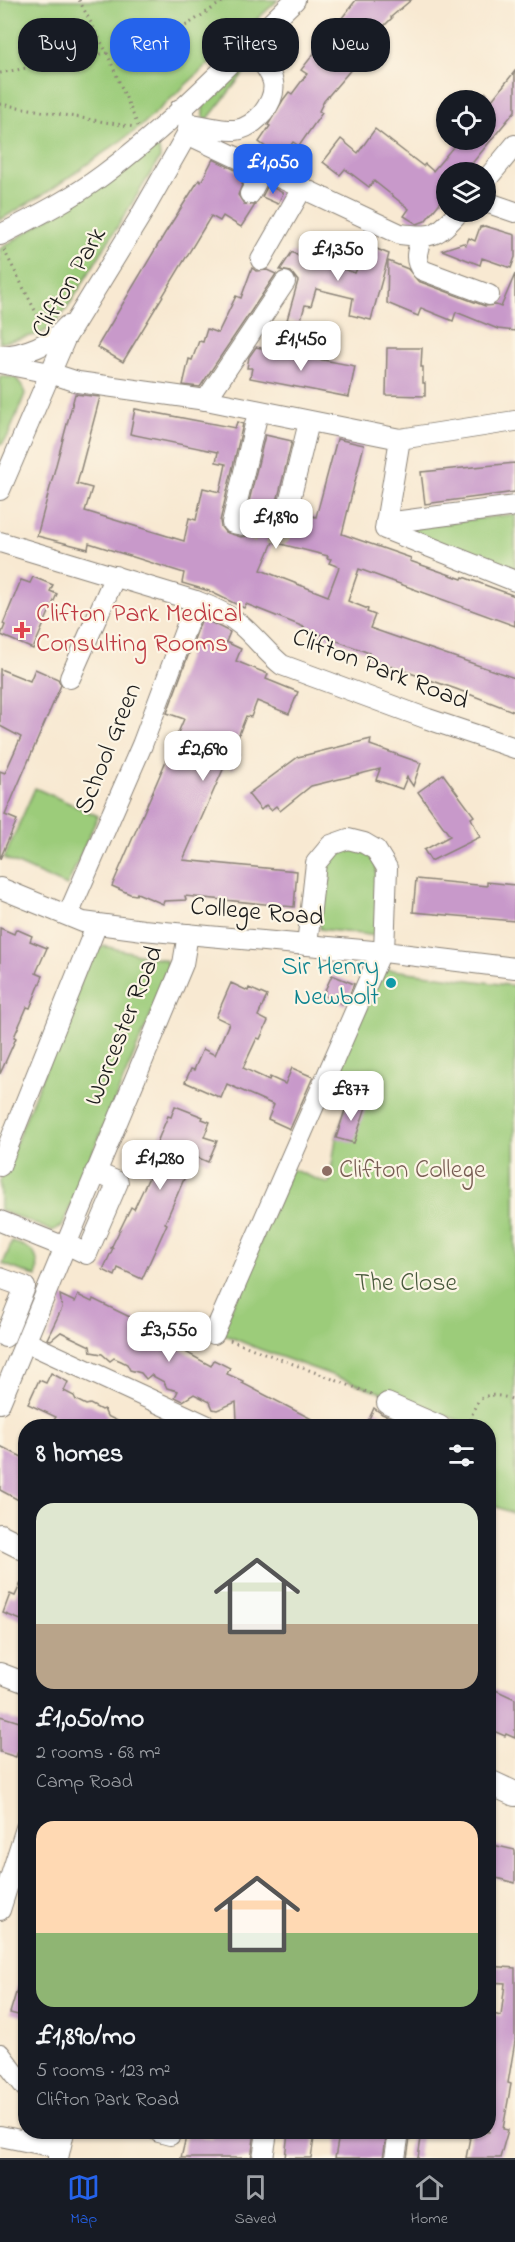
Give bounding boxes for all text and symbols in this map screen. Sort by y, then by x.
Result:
chip: Buy [18,18,98,72]
chip: Rent [110,18,190,72]
chip: Filters [202,18,299,72]
chip: New [311,18,390,72]
map controls [436,90,496,222]
button: locate [436,90,496,150]
pin: £1,050 [224,144,322,195]
text: £1,050 [247,149,299,178]
button: layers [436,162,496,222]
street label: Clifton Park [23,220,117,346]
pin: £1,350 [289,231,387,282]
text: £1,350 [313,236,363,265]
pin: £1,450 [252,321,350,372]
text: £1,450 [276,326,326,355]
pin: £1,890 [227,499,325,550]
text: £1,890 [254,504,298,533]
place label: Clifton Park Medical Consulting Rooms [36,596,242,664]
street label: Clifton Park Road [286,619,474,721]
marker: Clifton Park Medical Consulting Rooms [13,621,31,639]
street label: School Green [65,678,153,820]
pin: £2,690 [154,731,252,782]
text: £2,690 [178,736,228,765]
street label: College Road [189,888,326,938]
street label: Worcester Road [76,940,175,1112]
place label: Sir Henry Newbolt [281,949,379,1017]
marker: Sir Henry Newbolt [384,976,398,990]
pin: £877 [315,1071,387,1122]
text: £877 [333,1076,369,1105]
pin: £1,280 [111,1140,209,1191]
text: £1,280 [136,1145,184,1174]
place label: Clifton College [339,1152,486,1190]
marker: Clifton College [320,1164,334,1178]
park label: The Close [355,1265,458,1303]
pin: £3,550 [120,1312,218,1363]
text: £3,550 [141,1317,197,1346]
text: 8 homes [36,1436,123,1474]
icon: filters [445,1439,478,1472]
icon: home [203,1542,311,1650]
text: £1,050/mo [36,1701,144,1739]
text: 2 rooms · 68 m² [36,1739,161,1768]
text: Camp Road [36,1768,133,1797]
icon: home [203,1860,311,1968]
text: £1,890/mo [36,2019,136,2057]
text: 5 rooms · 123 m² [36,2057,170,2086]
text: Clifton Park Road [36,2086,179,2115]
tab: Map [67,2171,100,2231]
tab: Saved [235,2171,276,2231]
tab: Home [411,2171,448,2231]

